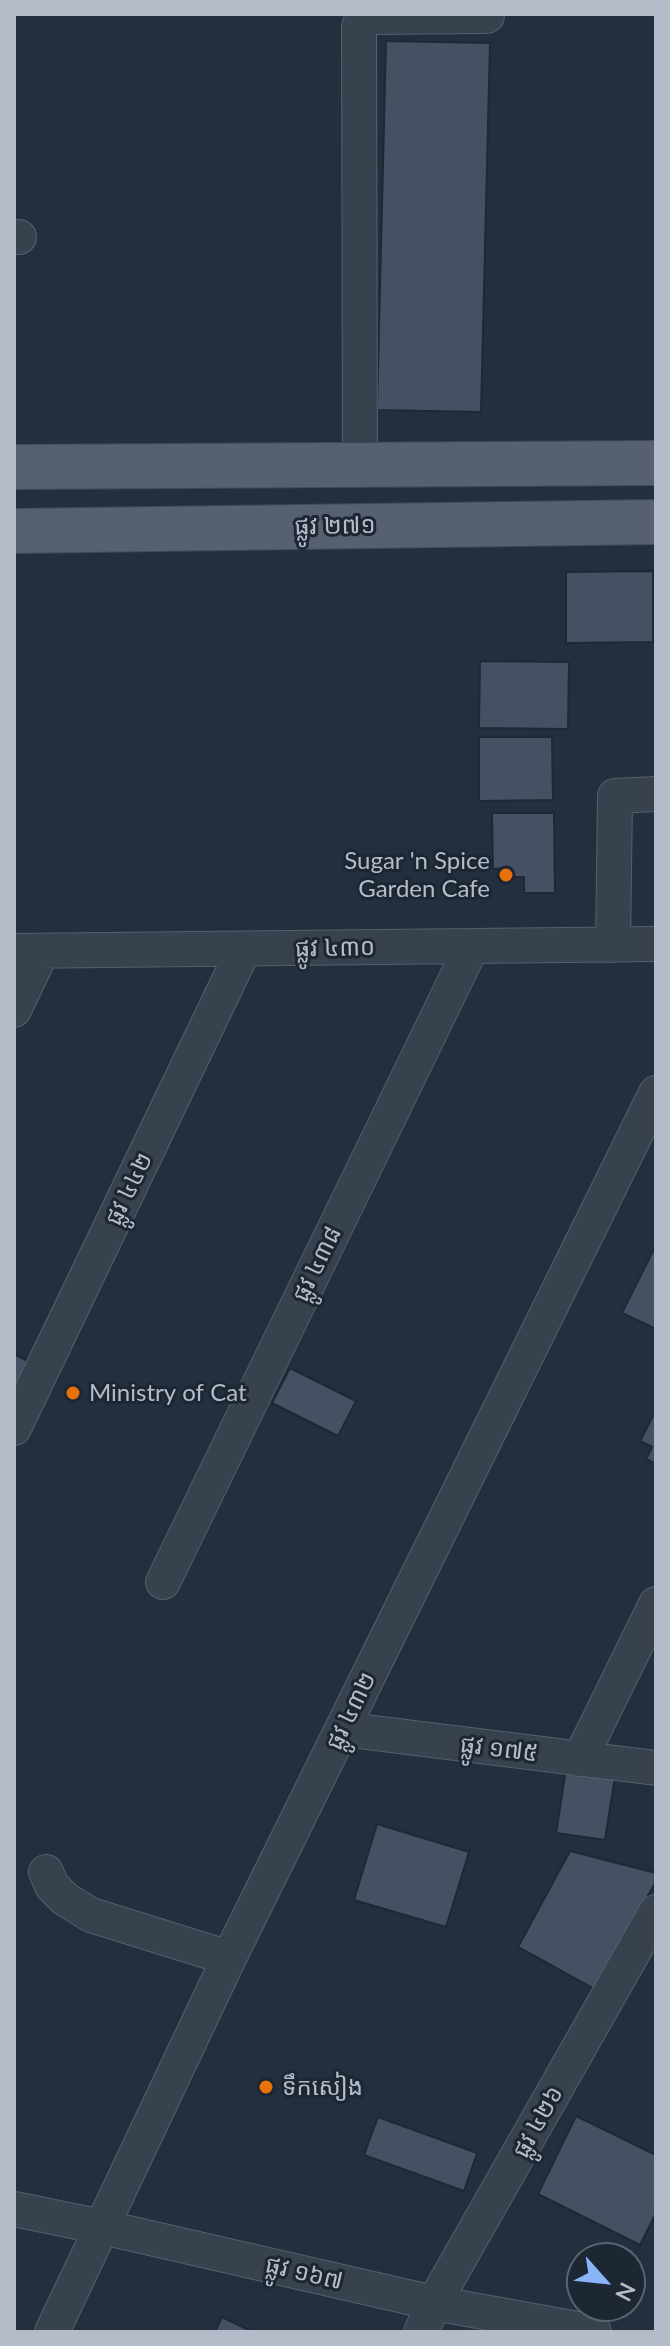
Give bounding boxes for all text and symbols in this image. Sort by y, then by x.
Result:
street label: ផ្លូវ ២៧១ [294,511,376,541]
place label: Sugar 'n Spice Garden Cafe [344,847,490,903]
marker: Sugar 'n Spice Garden Cafe [497,866,515,884]
street label: ផ្លូវ ៤៣០ [295,933,375,963]
street label: ផ្លូវ ៤៤២ [99,1148,159,1230]
street label: ផ្លូវ ៤៣៨ [286,1222,348,1306]
place label: Ministry of Cat [89,1379,247,1407]
marker: Ministry of Cat [64,1384,82,1402]
street label: ផ្លូវ ៤៣២ [320,1667,382,1755]
street label: ផ្លូវ ១៧៥ [458,1730,540,1768]
place label: ទឹកសៀង [282,2073,363,2101]
marker: ទឹកសៀង [257,2078,275,2096]
street label: ផ្លូវ ៤២៦ [507,2081,569,2163]
north arrow [566,2242,646,2322]
street label: ផ្លូវ ១៦៧ [263,2250,345,2296]
text: N [610,2279,642,2306]

